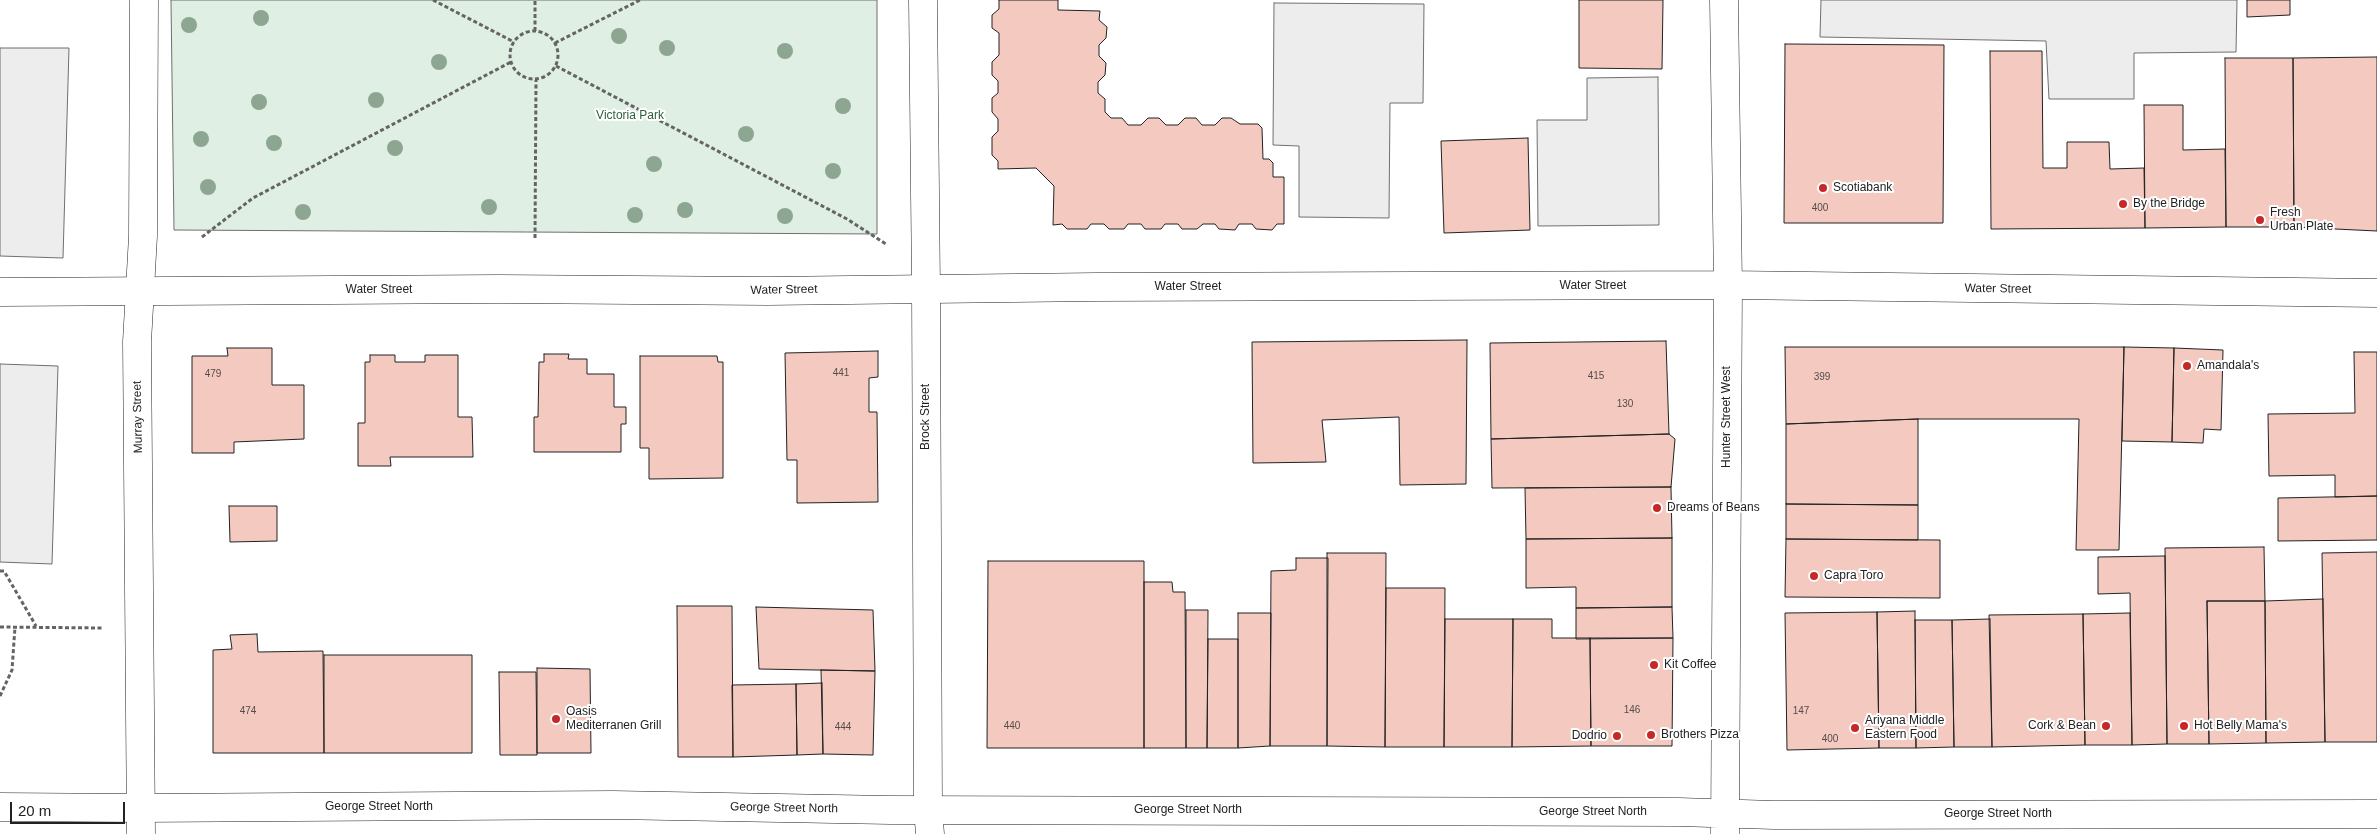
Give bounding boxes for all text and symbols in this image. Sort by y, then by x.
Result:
park label: Victoria Park [596,109,664,123]
place label: Scotiabank [1833,181,1892,195]
marker: Scotiabank [1817,182,1829,194]
place label: By the Bridge [2133,197,2205,211]
marker: By the Bridge [2117,198,2129,210]
house number: 400 [1812,202,1828,214]
place label: Fresh Urban Plate [2270,206,2333,234]
marker: Fresh Urban Plate [2254,214,2266,226]
street label: Water Street [1560,279,1626,293]
street label: Water Street [1155,280,1221,294]
street label: Water Street [1964,281,2032,297]
street label: Water Street [750,282,818,298]
street label: Water Street [346,283,412,297]
place label: Amandala's [2197,359,2259,373]
marker: Amandala's [2181,360,2193,372]
street label: Hunter Street West [1720,366,1734,468]
house number: 441 [833,367,849,379]
house number: 479 [205,368,221,380]
house number: 415 [1588,370,1604,382]
house number: 399 [1814,371,1830,383]
street label: Murray Street [130,381,146,453]
street label: Brock Street [919,384,933,450]
house number: 130 [1617,398,1633,410]
place label: Dreams of Beans [1667,501,1760,515]
marker: Dreams of Beans [1651,502,1663,514]
place label: Capra Toro [1824,569,1883,583]
marker: Capra Toro [1808,570,1820,582]
place label: Kit Coffee [1664,658,1716,672]
marker: Kit Coffee [1648,659,1660,671]
house number: 146 [1624,704,1640,716]
house number: 474 [240,705,256,717]
place label: Oasis Mediterranen Grill [566,705,661,733]
house number: 147 [1793,705,1809,717]
marker: Oasis Mediterranen Grill [550,713,562,725]
place label: Ariyana Middle Eastern Food [1865,714,1944,742]
place label: Cork & Bean [2028,719,2096,733]
place label: Hot Belly Mama's [2194,719,2287,733]
house number: 440 [1004,720,1020,732]
marker: Cork & Bean [2100,720,2112,732]
marker: Hot Belly Mama's [2178,720,2190,732]
house number: 444 [835,721,851,733]
marker: Ariyana Middle Eastern Food [1849,722,1861,734]
place label: Brothers Pizza [1661,728,1739,742]
place label: Dodrio [1572,729,1607,743]
marker: Brothers Pizza [1645,729,1657,741]
marker: Dodrio [1611,730,1623,742]
house number: 400 [1822,733,1838,745]
scale bar [12,792,128,824]
street label: George Street North [325,800,433,814]
street label: George Street North [730,800,838,816]
text: 20 m [18,802,51,819]
street label: George Street North [1134,803,1242,817]
street label: George Street North [1539,805,1647,819]
street label: George Street North [1944,807,2052,821]

